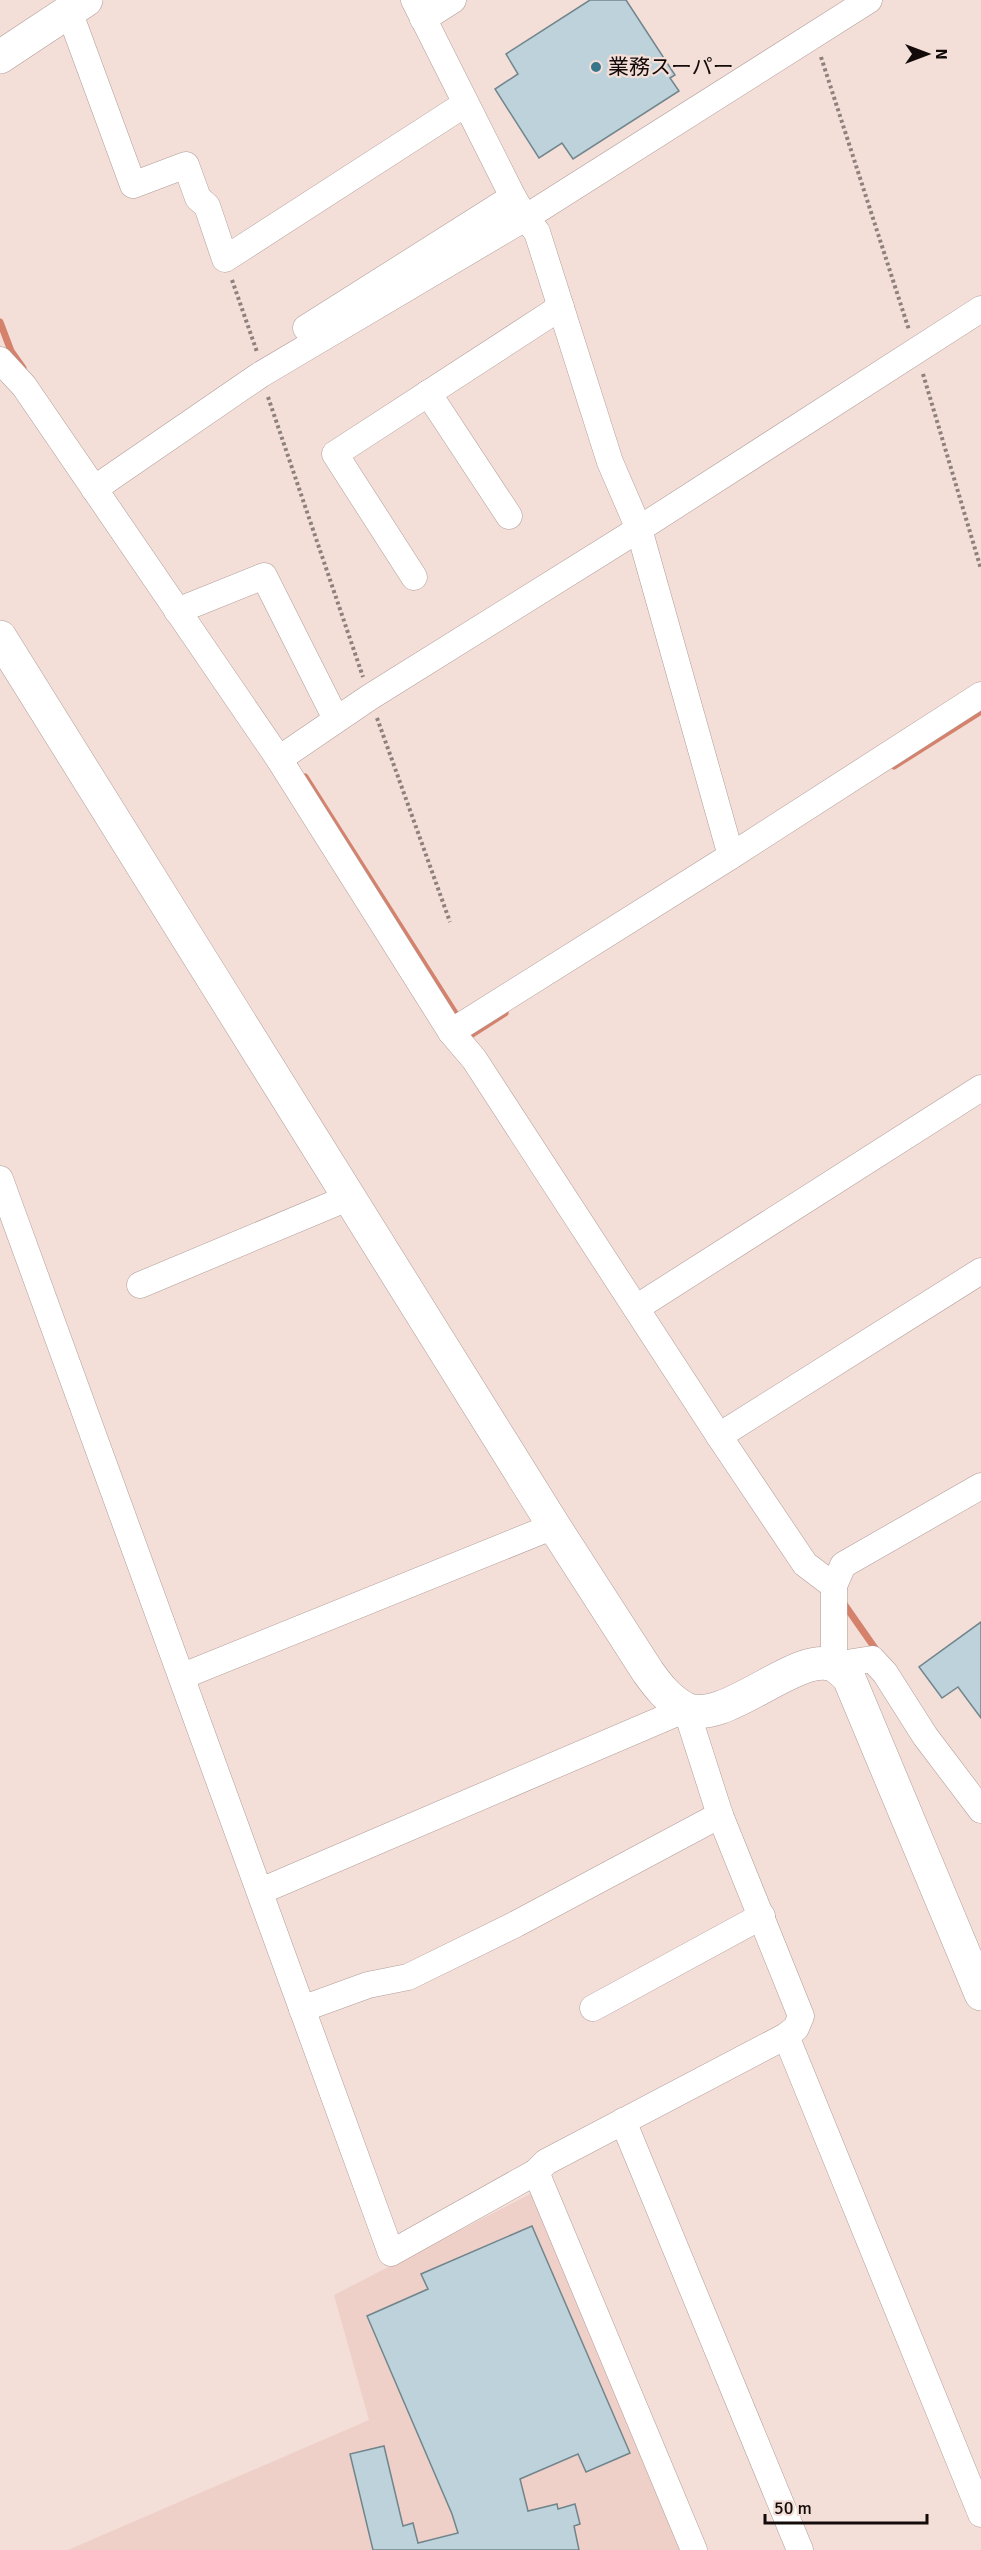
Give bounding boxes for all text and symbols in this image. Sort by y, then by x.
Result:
north arrow [897,24,957,84]
text: N [931,48,951,60]
place label: 業務スーパー [608,54,734,80]
marker: 業務スーパー [589,60,603,74]
scale bar [765,2487,927,2525]
text: 50 m [774,2497,812,2519]

